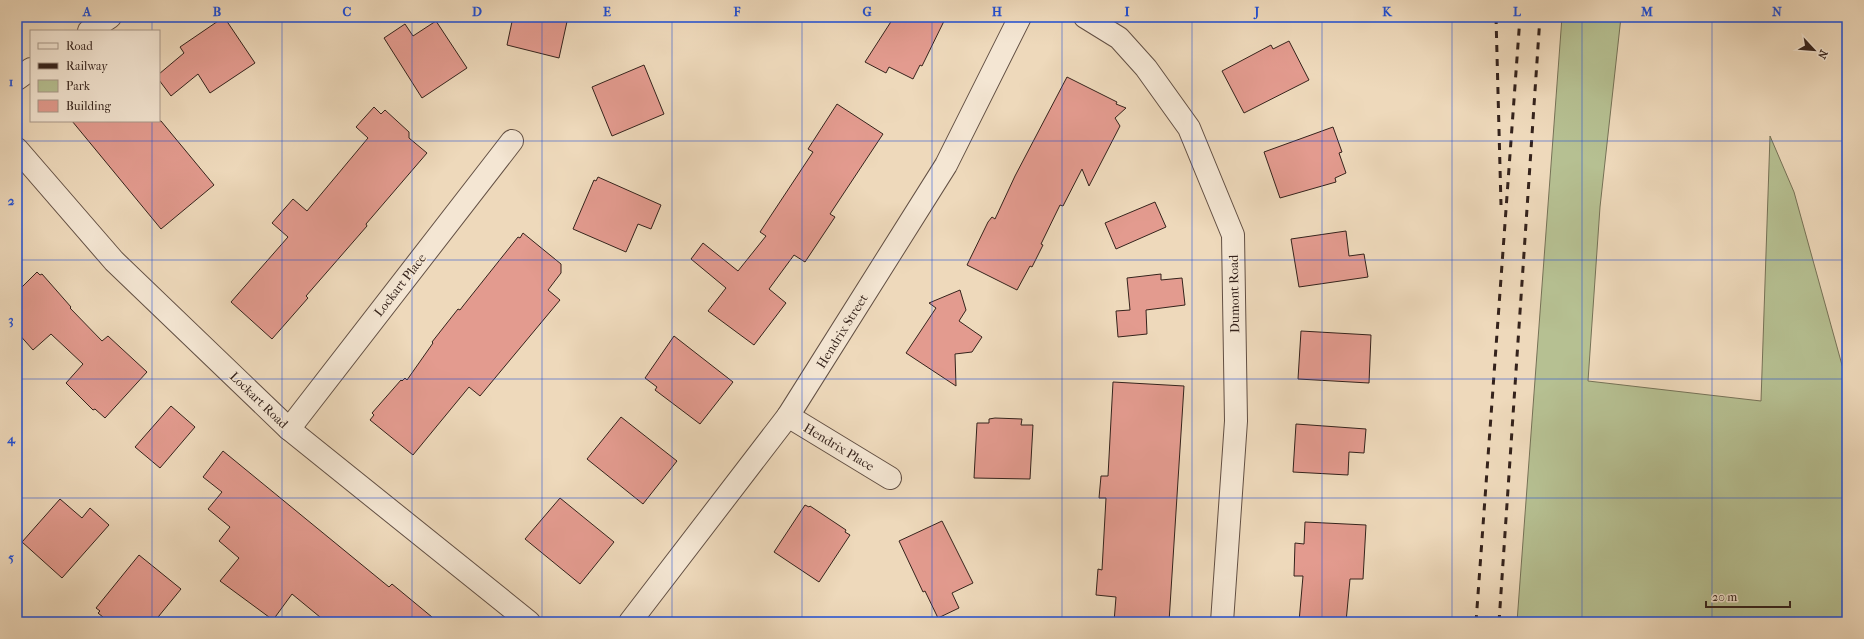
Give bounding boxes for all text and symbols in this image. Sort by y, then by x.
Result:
text: A [82,4,92,19]
text: B [213,4,222,19]
text: C [343,4,352,19]
text: D [472,4,482,19]
text: E [603,4,611,19]
text: F [733,4,741,19]
text: G [862,4,872,19]
text: H [992,4,1003,19]
text: I [1124,4,1130,19]
text: J [1253,4,1260,20]
text: K [1382,4,1393,19]
text: L [1513,4,1522,19]
text: M [1640,4,1653,19]
text: N [1772,4,1782,19]
legend [30,30,160,122]
north arrow [1794,30,1834,70]
text: Road [66,39,93,53]
text: N [1815,48,1830,61]
text: Railway [66,59,108,73]
text: 1 [9,74,14,89]
text: Park [66,79,91,93]
text: Building [66,99,111,113]
text: 2 [8,193,15,208]
street label: Lockart Place [371,250,430,319]
street label: Dumont Road [1226,254,1242,333]
street label: Hendrix Street [813,291,871,371]
text: 3 [8,312,14,328]
street label: Lockart Road [227,369,292,432]
street label: Hendrix Place [801,420,877,474]
text: 4 [6,431,16,447]
text: 5 [8,550,14,565]
scale bar [1706,583,1790,609]
text: 20 m [1712,590,1737,604]

